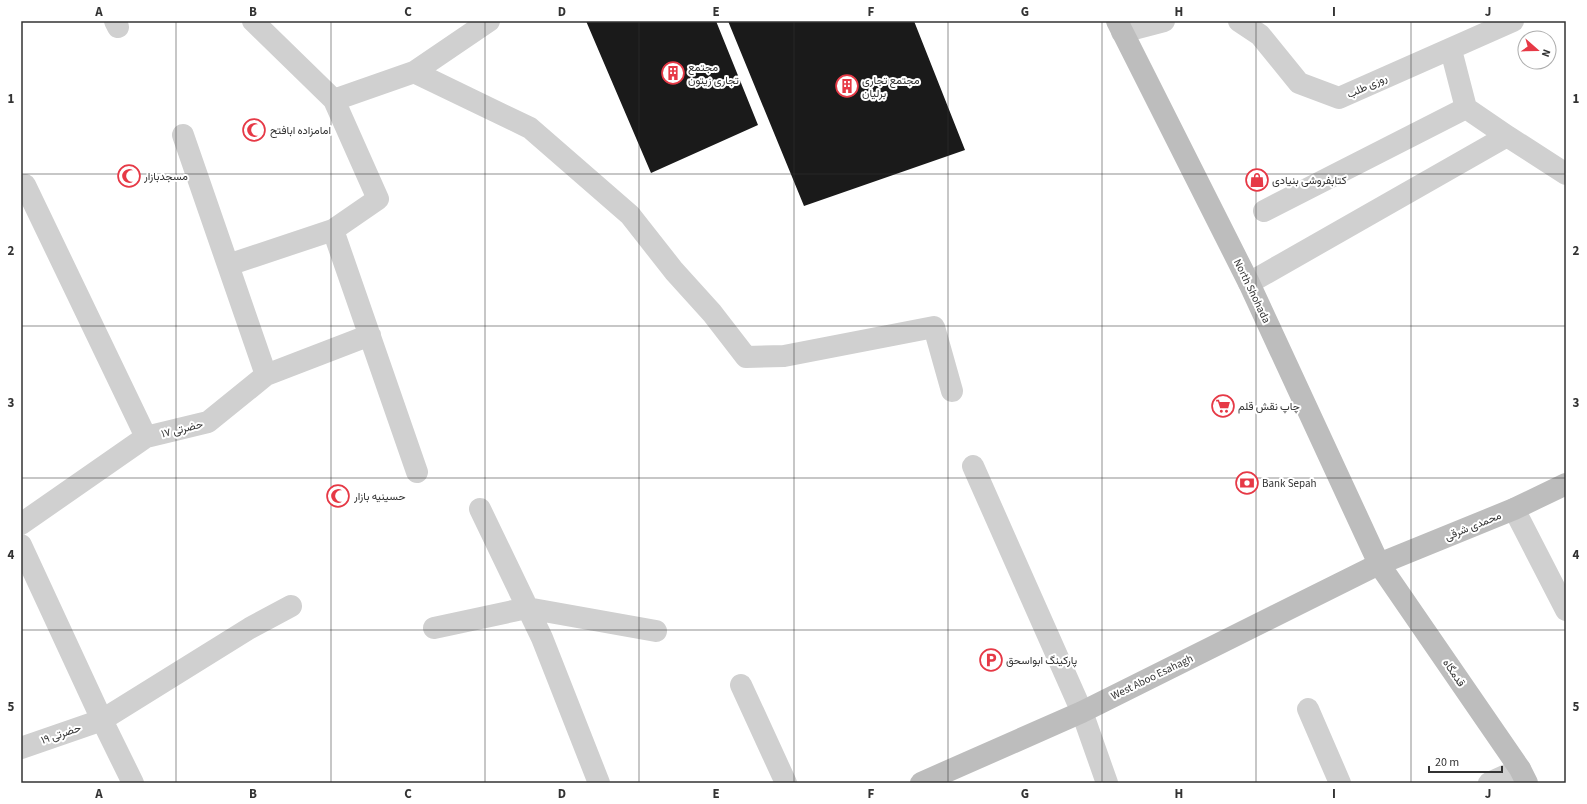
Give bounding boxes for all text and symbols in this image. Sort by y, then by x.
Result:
text: A [94,3,103,21]
text: B [249,3,257,21]
text: C [404,3,412,21]
text: D [558,3,566,21]
text: E [712,3,720,21]
text: F [868,3,875,21]
text: G [1021,3,1029,21]
text: H [1175,3,1183,21]
text: I [1332,3,1336,21]
text: J [1485,3,1491,21]
north arrow [1517,30,1557,70]
text: N [1538,47,1554,59]
building icon: مجتمع تجاری زیتون [660,60,686,86]
place label: مجتمع تجاری زیتون [688,60,740,88]
street label: روزی طلب [1344,70,1390,102]
building icon: مجتمع تجاری برلیان [834,73,860,99]
place label: مجتمع تجاری برلیان [862,73,920,101]
text: 1 [8,90,15,108]
text: 1 [1573,90,1580,108]
mosque icon: امامزاده ابافتح [241,117,267,143]
place label: امامزاده ابافتح [270,123,331,138]
mosque icon: مسجدبازار [116,163,142,189]
shop icon: کتابفروشی بنیادی [1244,167,1270,193]
place label: مسجدبازار [143,169,188,184]
place label: کتابفروشی بنیادی [1272,173,1347,188]
text: 2 [8,242,15,260]
text: 2 [1573,242,1580,260]
street label: North Shohada [1230,256,1274,326]
supermarket icon: چاپ نقش قلم [1210,393,1236,419]
text: 3 [8,394,15,412]
text: 3 [1573,394,1580,412]
place label: چاپ نقش قلم [1238,399,1300,414]
street label: حضرتی ۱۷ [159,417,205,441]
bank icon: Bank Sepah [1234,470,1260,496]
place label: Bank Sepah [1262,476,1317,491]
mosque icon: حسینیه بازار [325,483,351,509]
place label: حسینیه بازار [353,489,406,504]
street label: محمدی شرقی [1442,508,1504,544]
text: 4 [8,546,15,564]
text: 4 [1573,546,1580,564]
parking icon: پارکینگ ابواسحق [978,647,1004,673]
street label: West Aboo Esahagh [1108,651,1196,703]
place label: پارکینگ ابواسحق [1006,653,1077,668]
street label: قدمگاه [1439,656,1469,690]
text: 5 [8,698,15,716]
text: 5 [1573,698,1580,716]
street label: حضرتی ۱۹ [39,720,83,748]
scale bar [1429,748,1502,774]
text: 20 m [1435,754,1459,771]
text: A [94,785,103,803]
text: B [249,785,257,803]
text: C [404,785,412,803]
text: D [558,785,566,803]
text: E [712,785,720,803]
text: F [868,785,875,803]
text: G [1021,785,1029,803]
text: H [1175,785,1183,803]
text: I [1332,785,1336,803]
text: J [1485,785,1491,803]

